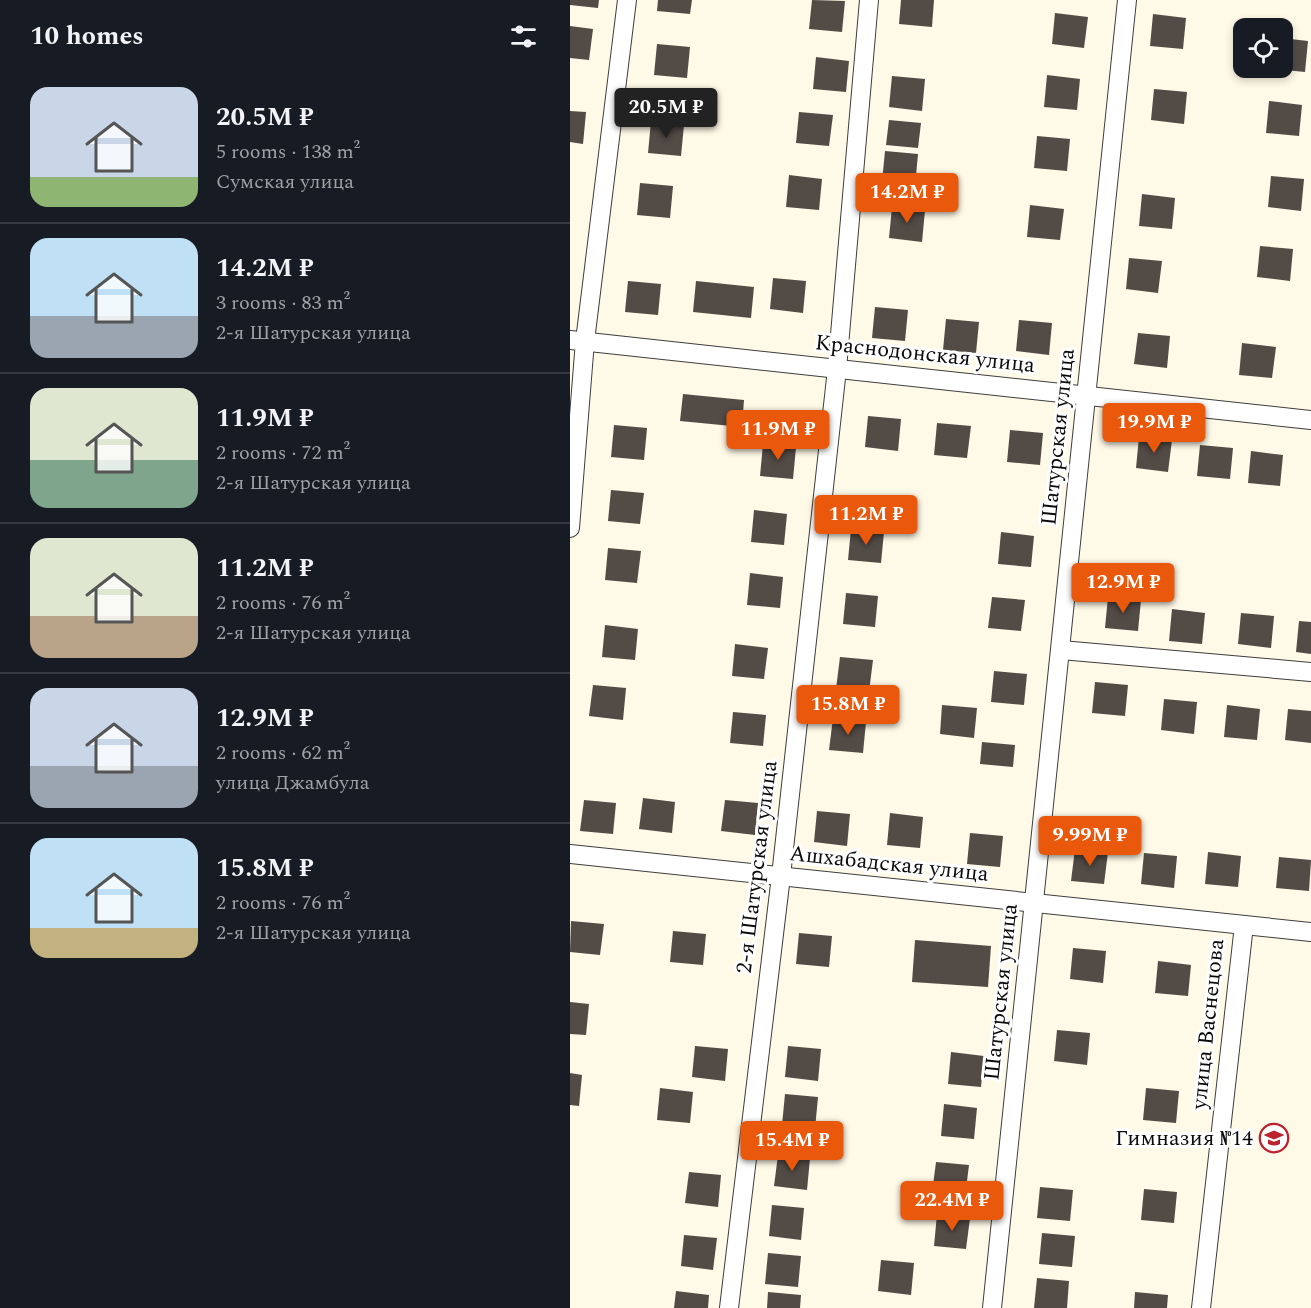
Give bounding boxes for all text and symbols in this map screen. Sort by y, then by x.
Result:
text: 10 homes [30,16,144,56]
map controls [1233,18,1293,78]
button: locate [1233,18,1293,78]
icon: filters [507,20,540,53]
pin: 20.5M ₽ [611,88,721,139]
text: 20.5M ₽ [628,92,704,122]
text: 20.5M ₽ [216,97,314,137]
icon: home [78,111,150,183]
text: 5 rooms · 138 m² [216,137,360,167]
text: Сумская улица [216,167,354,197]
pin: 14.2M ₽ [852,173,962,224]
text: 14.2M ₽ [869,177,945,207]
text: 14.2M ₽ [216,248,314,288]
icon: home [78,262,150,334]
text: 3 rooms · 83 m² [216,288,350,318]
text: 2-я Шатурская улица [216,318,411,348]
street label: Краснодонская улица [813,326,1037,382]
street label: Шатурская улица [1032,347,1084,527]
text: 11.9M ₽ [216,398,314,438]
pin: 19.9M ₽ [1099,403,1209,454]
text: 19.9M ₽ [1116,407,1192,437]
pin: 11.9M ₽ [723,410,833,461]
icon: home [78,412,150,484]
text: 11.9M ₽ [740,414,816,444]
text: 2 rooms · 72 m² [216,438,350,468]
text: 2-я Шатурская улица [216,468,411,498]
pin: 11.2M ₽ [811,495,921,546]
text: 11.2M ₽ [828,499,904,529]
text: 11.2M ₽ [216,548,314,588]
icon: home [78,562,150,634]
pin: 12.9M ₽ [1068,563,1178,614]
text: 12.9M ₽ [1085,567,1161,597]
text: 2 rooms · 76 m² [216,588,350,618]
text: 2-я Шатурская улица [216,618,411,648]
pin: 15.8M ₽ [793,685,903,736]
text: 15.8M ₽ [810,689,886,719]
text: 12.9M ₽ [216,698,314,738]
icon: home [78,712,150,784]
text: 2 rooms · 62 m² [216,738,350,768]
street label: 2-я Шатурская улица [728,758,786,975]
text: улица Джамбула [216,768,369,798]
pin: 9.99M ₽ [1035,816,1145,867]
text: 9.99M ₽ [1052,820,1128,850]
street label: Ашхабадская улица [788,837,991,891]
text: 15.8M ₽ [216,848,314,888]
icon: home [78,862,150,934]
text: 2 rooms · 76 m² [216,888,350,918]
street label: Шатурская улица [975,902,1027,1082]
text: 2-я Шатурская улица [216,918,411,948]
street label: улица Васнецова [1183,937,1233,1112]
pin: 15.4M ₽ [737,1121,847,1172]
place label: Гимназия №14 [1115,1122,1253,1155]
school or university icon: Гимназия №14 [1258,1122,1290,1154]
text: 15.4M ₽ [754,1125,830,1155]
pin: 22.4M ₽ [897,1181,1007,1232]
text: 22.4M ₽ [914,1185,990,1215]

